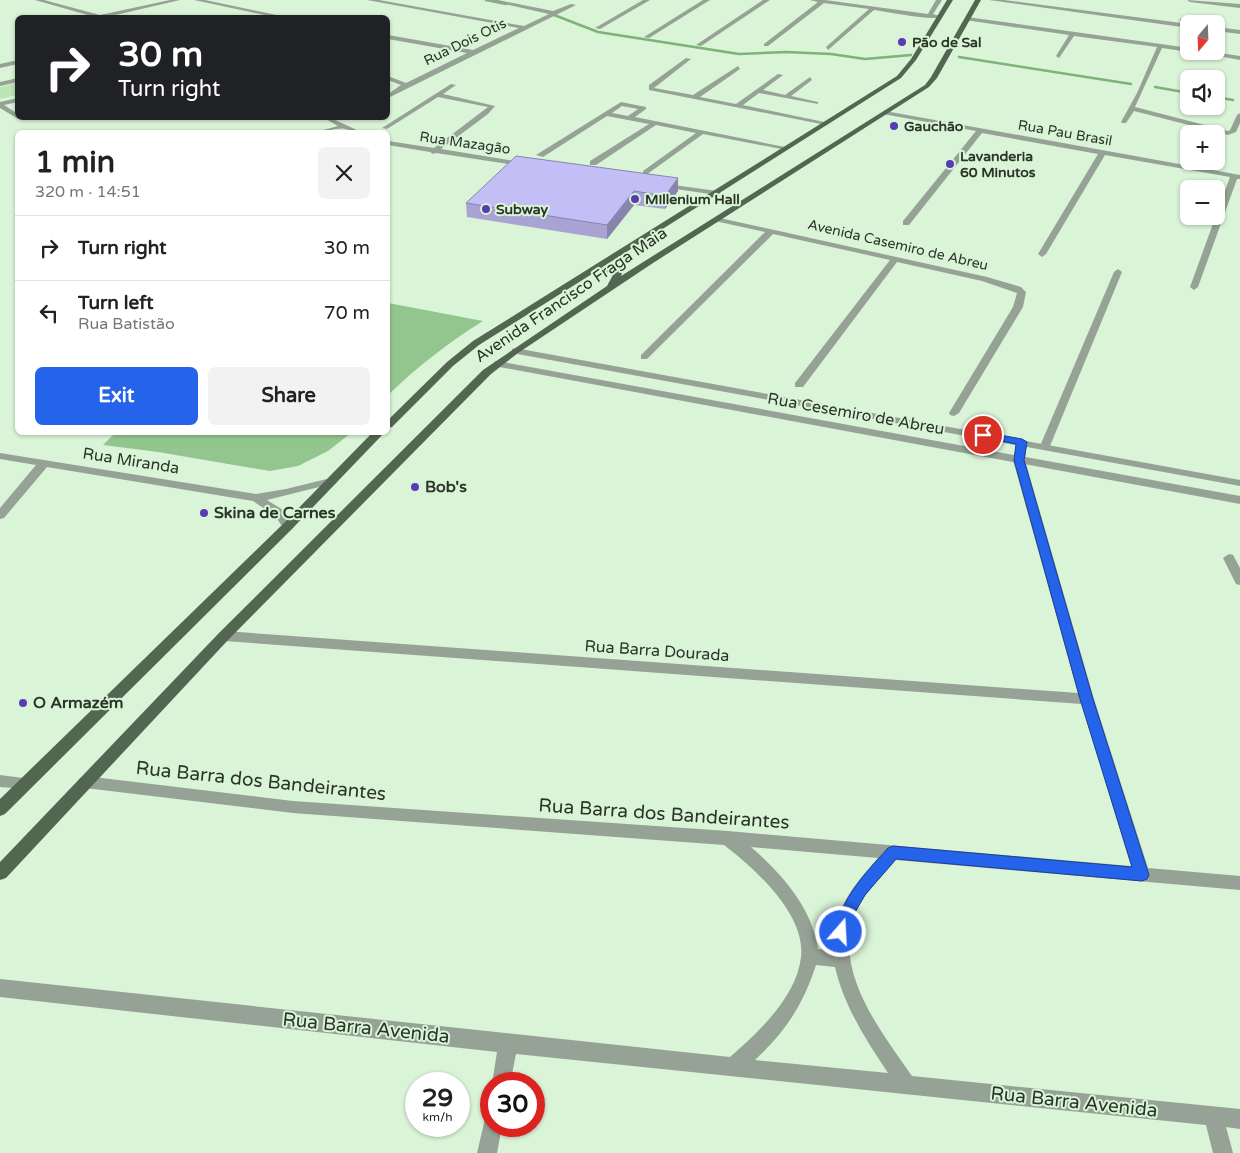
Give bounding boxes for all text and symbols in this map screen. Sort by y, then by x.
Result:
street label: Rua Dois Otis [421,15,509,69]
north arrow [1180,15,1225,60]
map controls [1180,15,1225,225]
text: 30 m [118,34,203,76]
place label: Pão de Sal [912,34,981,51]
icon: right [35,35,100,100]
marker: Pão de Sal [896,36,908,48]
button: sound [1180,70,1225,115]
text: Turn right [118,76,220,102]
street label: Rua Pau Brasil [1016,116,1114,150]
place label: Gauchão [904,118,964,135]
marker: Gauchão [888,120,900,132]
button: + [1180,125,1225,170]
street label: Rua Mazagão [419,128,511,158]
text: 1 min [35,144,115,181]
button: close [318,147,370,199]
place label: Lavanderia 60 Minutos [960,148,1036,181]
marker: Lavanderia 60 Minutos [944,158,956,170]
button: − [1180,180,1225,225]
text: 320 m · 14:51 [35,182,141,202]
place label: MIllenium Hall [645,191,740,208]
marker: MIllenium Hall [629,193,641,205]
place label: Subway [496,201,549,218]
marker: Subway [480,203,492,215]
street label: Avenida Casemiro de Abreu [806,216,990,274]
street label: Avenida Francisco Fraga Maia [471,223,671,367]
icon: right [35,234,63,262]
text: Turn right [78,237,166,259]
text: 30 m [324,237,370,259]
text: Turn left [78,292,154,314]
icon: left [35,299,63,327]
text: 70 m [324,302,370,324]
text: Rua Batistão [78,314,175,334]
button: Exit [35,367,198,425]
button: Share [208,367,370,425]
street label: Rua Cesemiro de Abreu [766,389,946,439]
pin [962,414,1004,456]
icon: arrive [969,421,997,449]
street label: Rua Miranda [81,443,181,479]
place label: Bob's [425,477,467,497]
marker: Bob's [409,481,421,493]
place label: Skina de Carnes [214,503,336,523]
marker: Skina de Carnes [198,507,210,519]
street label: Rua Barra Dourada [584,636,730,666]
place label: O Armazém [33,693,124,713]
marker: O Armazém [17,697,29,709]
street label: Rua Barra dos Bandeirantes [135,757,387,805]
street label: Rua Barra dos Bandeirantes [538,794,790,834]
position arrow [814,905,866,957]
street label: Rua Barra Avenida [281,1008,451,1048]
speed limit sign: 30 [480,1072,545,1137]
street label: Rua Barra Avenida [989,1082,1159,1122]
text: 29 [422,1083,453,1113]
text: km/h [422,1110,453,1124]

